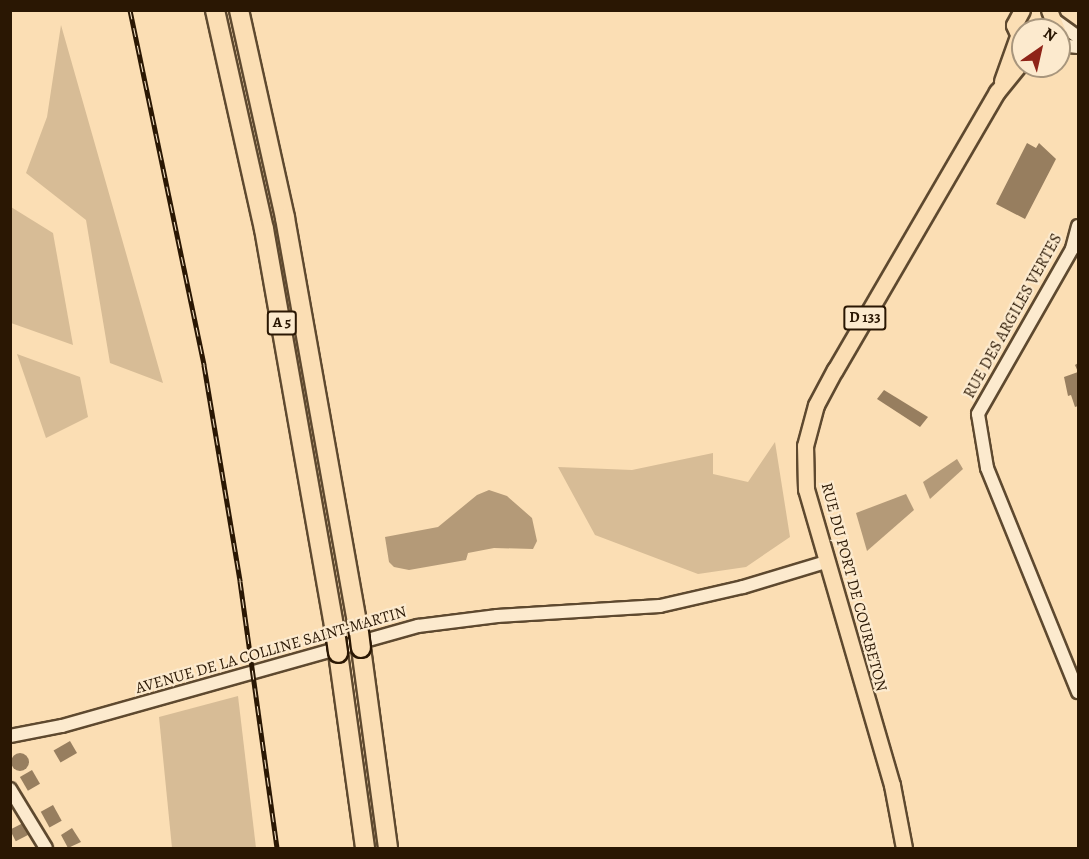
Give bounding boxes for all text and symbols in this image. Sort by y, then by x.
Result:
north arrow [1011,18,1071,78]
text: N [1039,22,1061,47]
street label: RUE DES ARGILES VERTES [960,230,1066,402]
road number: D 133 [842,306,888,330]
road number: A 5 [266,311,298,335]
street label: RUE DU PORT DE COURBETON [817,480,891,694]
street label: AVENUE DE LA COLLINE SAINT-MARTIN [133,602,409,698]

